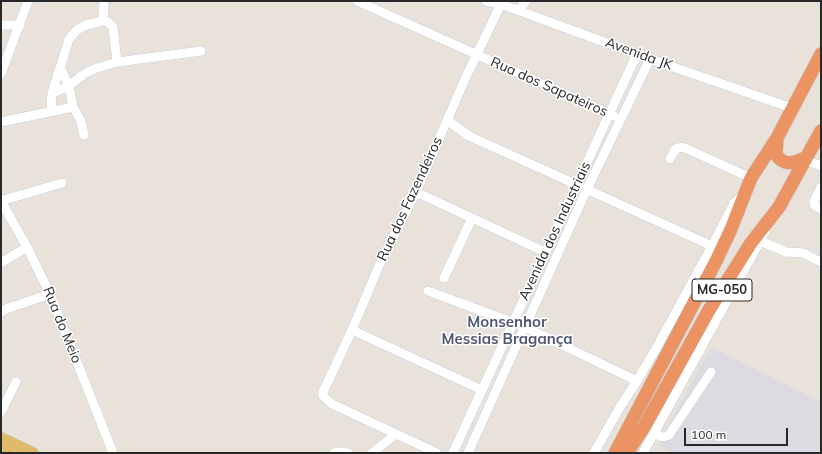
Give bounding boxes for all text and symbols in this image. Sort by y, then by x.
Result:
street label: Avenida JK [603,34,675,74]
street label: Rua dos Sapateiros [488,54,610,120]
street label: Rua dos Fazendeiros [374,134,446,264]
street label: Avenida dos Industriais [515,159,595,303]
road number: MG-050 [692,279,752,301]
street label: Rua do Meio [39,284,85,366]
district label: Monsenhor Messias Bragança [441,313,573,348]
scale bar [686,420,790,446]
text: 100 m [691,427,726,442]

